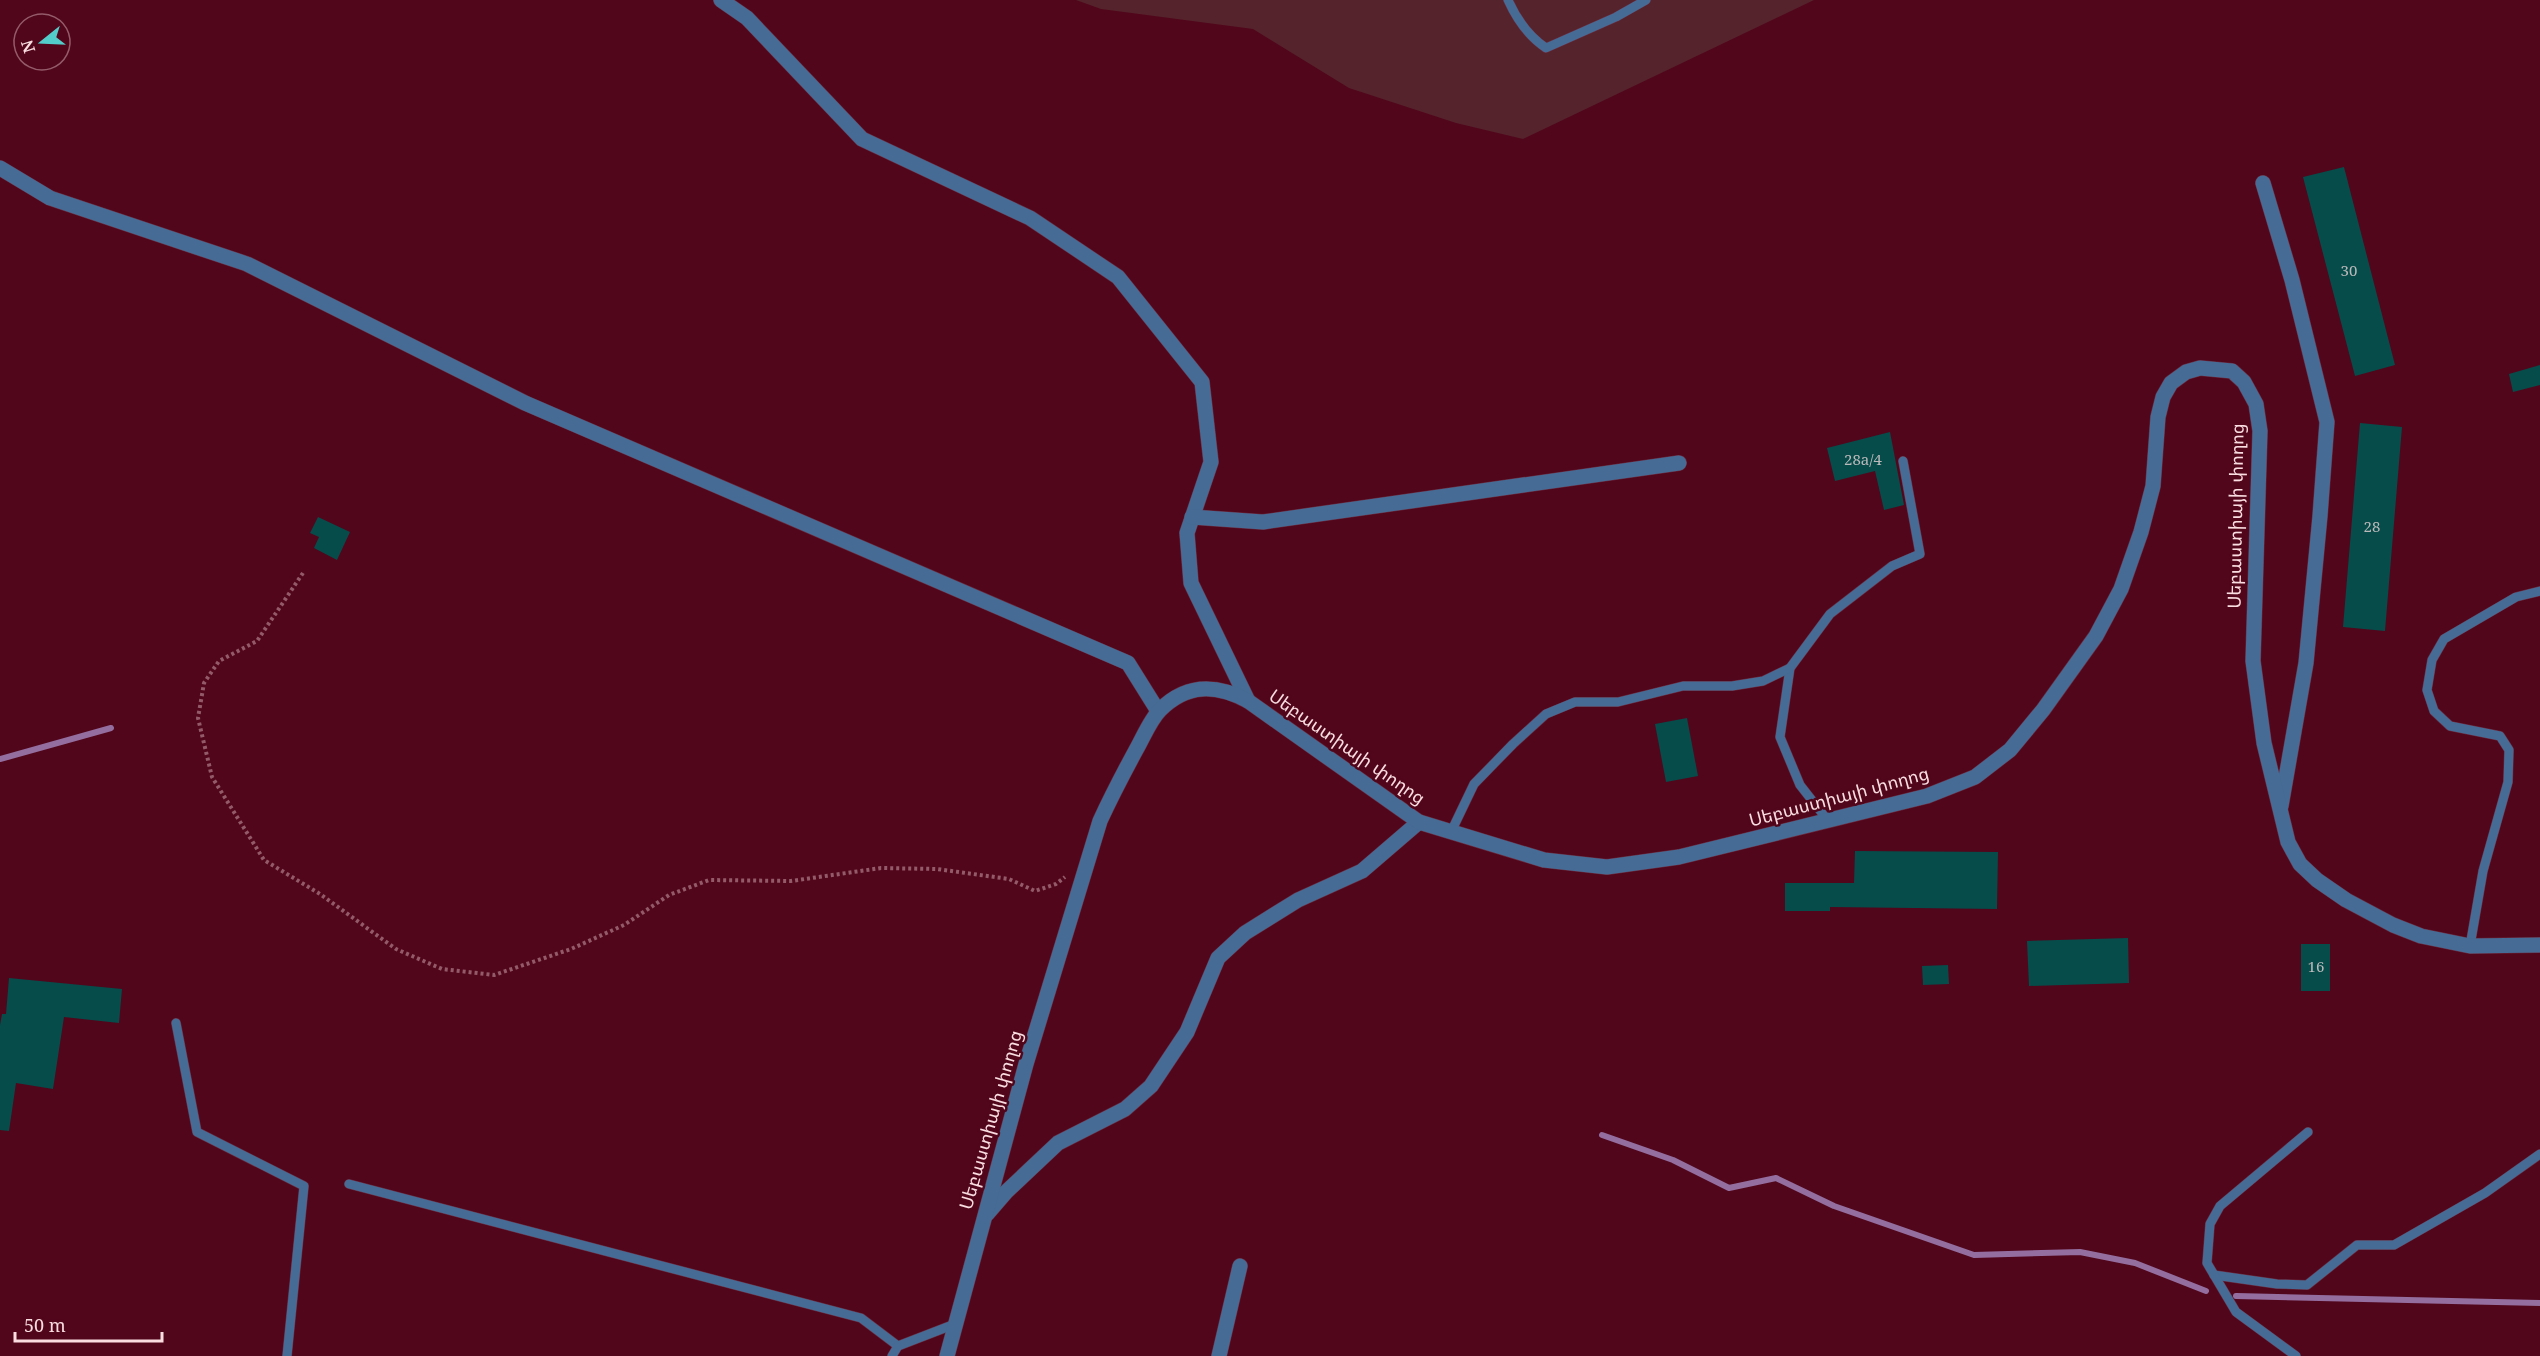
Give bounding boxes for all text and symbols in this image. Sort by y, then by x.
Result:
north arrow [12,12,72,72]
text: N [15,37,40,56]
house number: 30 [2341,260,2357,280]
street label: Սեբաստիայի փողոց [2221,423,2249,609]
house number: 28a/4 [1844,449,1883,469]
house number: 28 [2364,516,2380,536]
street label: Սեբաստիայի փողոց [1265,683,1430,809]
street label: Սեբաստիայի փողոց [1746,760,1931,832]
house number: 16 [2308,956,2324,976]
street label: Սեբաստիայի փողոց [953,1027,1027,1212]
scale bar [15,1305,162,1343]
text: 50 m [24,1313,66,1337]

